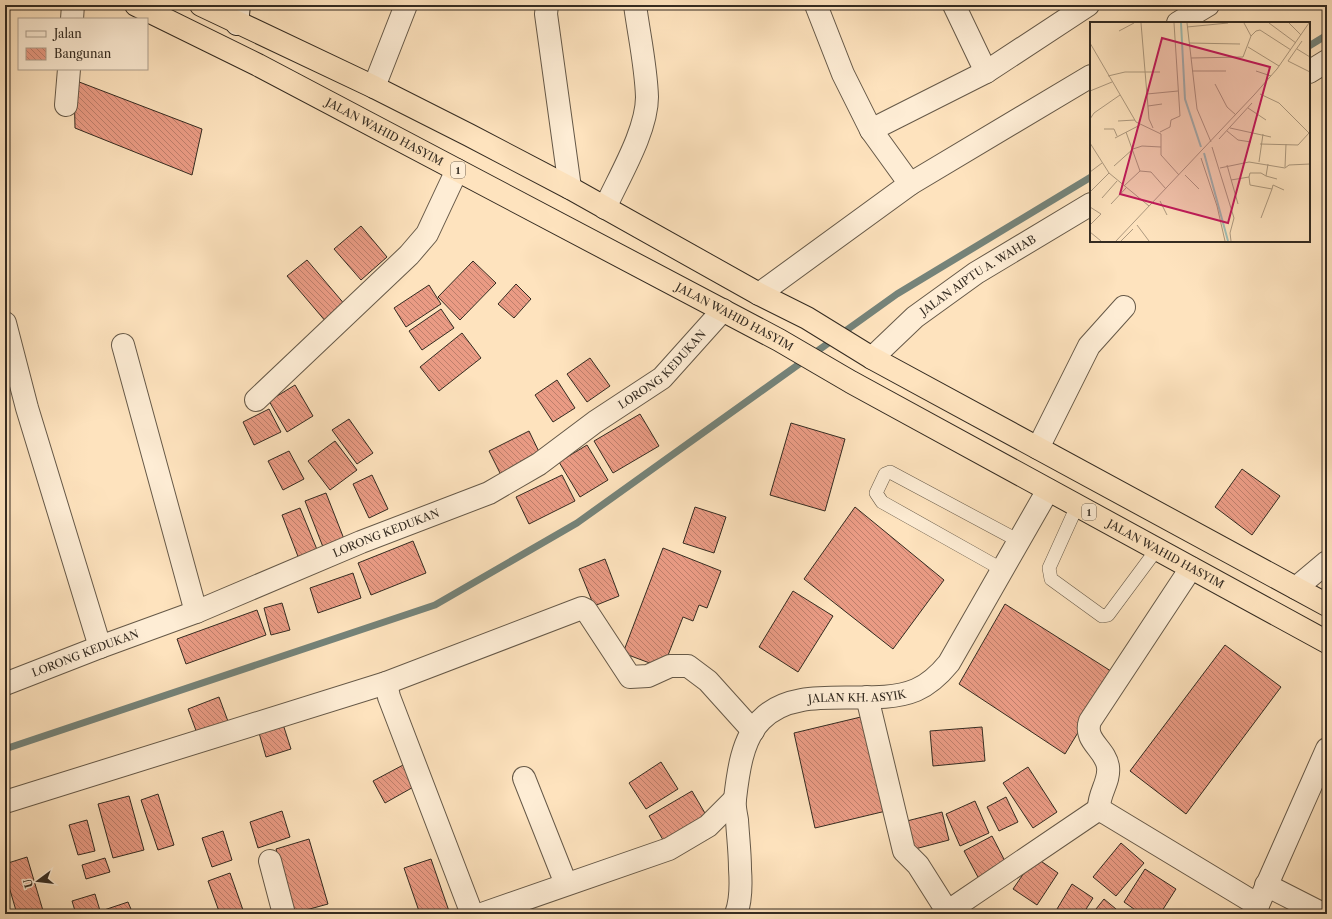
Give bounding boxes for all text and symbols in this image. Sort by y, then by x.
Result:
legend [18,18,148,70]
inset map [1090,22,1310,242]
text: Jalan [52,26,82,41]
text: Bangunan [54,46,112,61]
street label: JALAN WAHID HASYIM [321,94,446,169]
road number: 1 [451,162,465,178]
street label: JALAN AIPTU A. WAHAB [915,232,1039,319]
street label: JALAN WAHID HASYIM [672,279,796,354]
street label: LORONG KEDUKAN [615,327,709,412]
road number: 1 [1082,504,1096,520]
street label: LORONG KEDUKAN [331,506,441,560]
street label: JALAN WAHID HASYIM [1103,515,1227,591]
street label: LORONG KEDUKAN [30,626,141,680]
street label: JALAN KH. ASYIK [805,687,908,706]
north arrow [18,861,58,901]
text: U [20,877,36,890]

